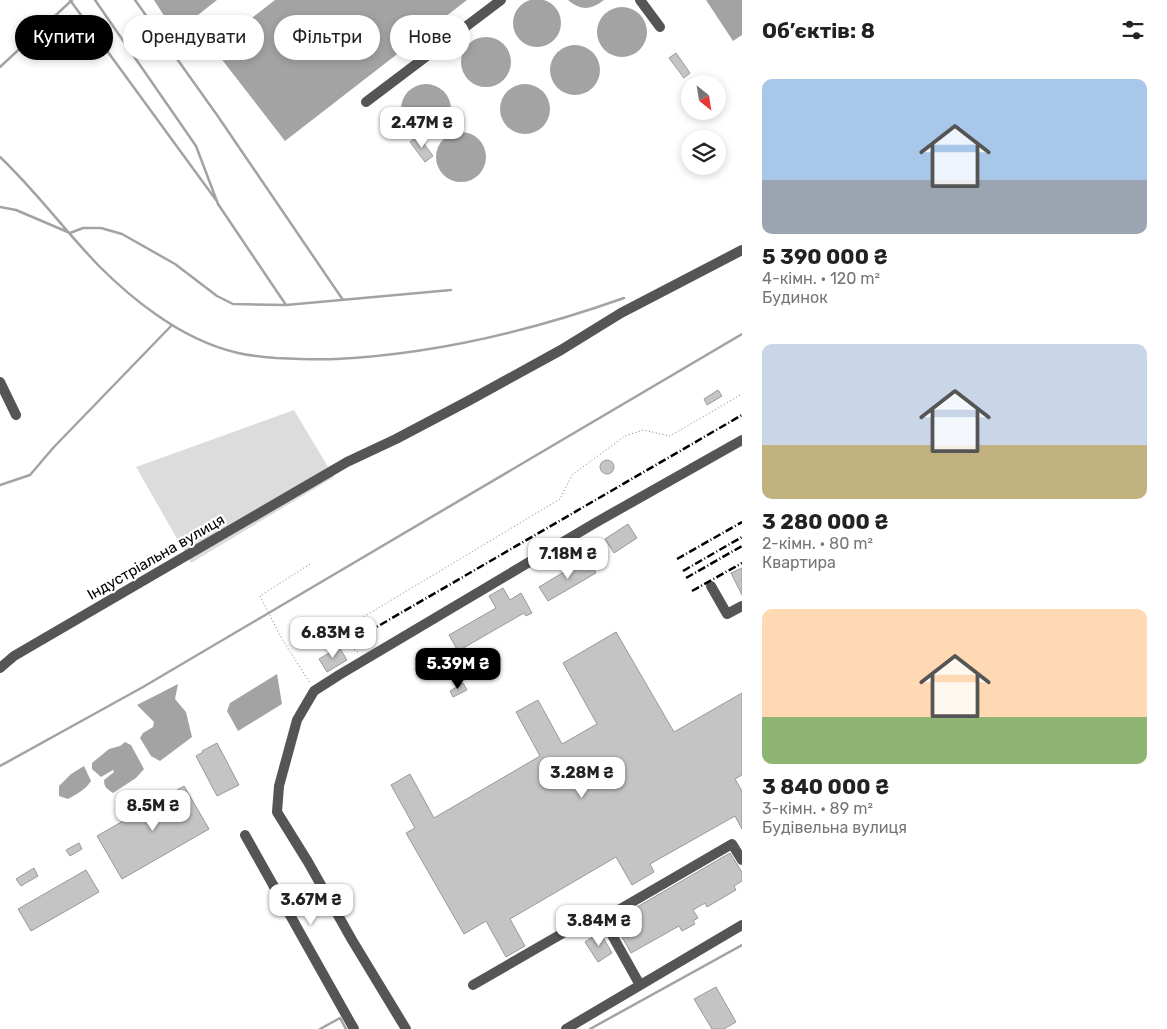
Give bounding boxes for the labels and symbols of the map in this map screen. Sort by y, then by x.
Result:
north arrow [681,75,726,120]
pin: 2.47M ₴ [376,106,468,149]
street label: Індустріальна вулиця [84,510,228,604]
pin: 7.18M ₴ [522,538,614,580]
pin: 6.83M ₴ [287,616,379,659]
pin: 5.39M ₴ [412,648,504,690]
pin: 3.28M ₴ [536,756,628,799]
pin: 8.5M ₴ [112,790,194,832]
pin: 3.67M ₴ [265,884,357,926]
pin: 3.84M ₴ [553,904,645,947]

